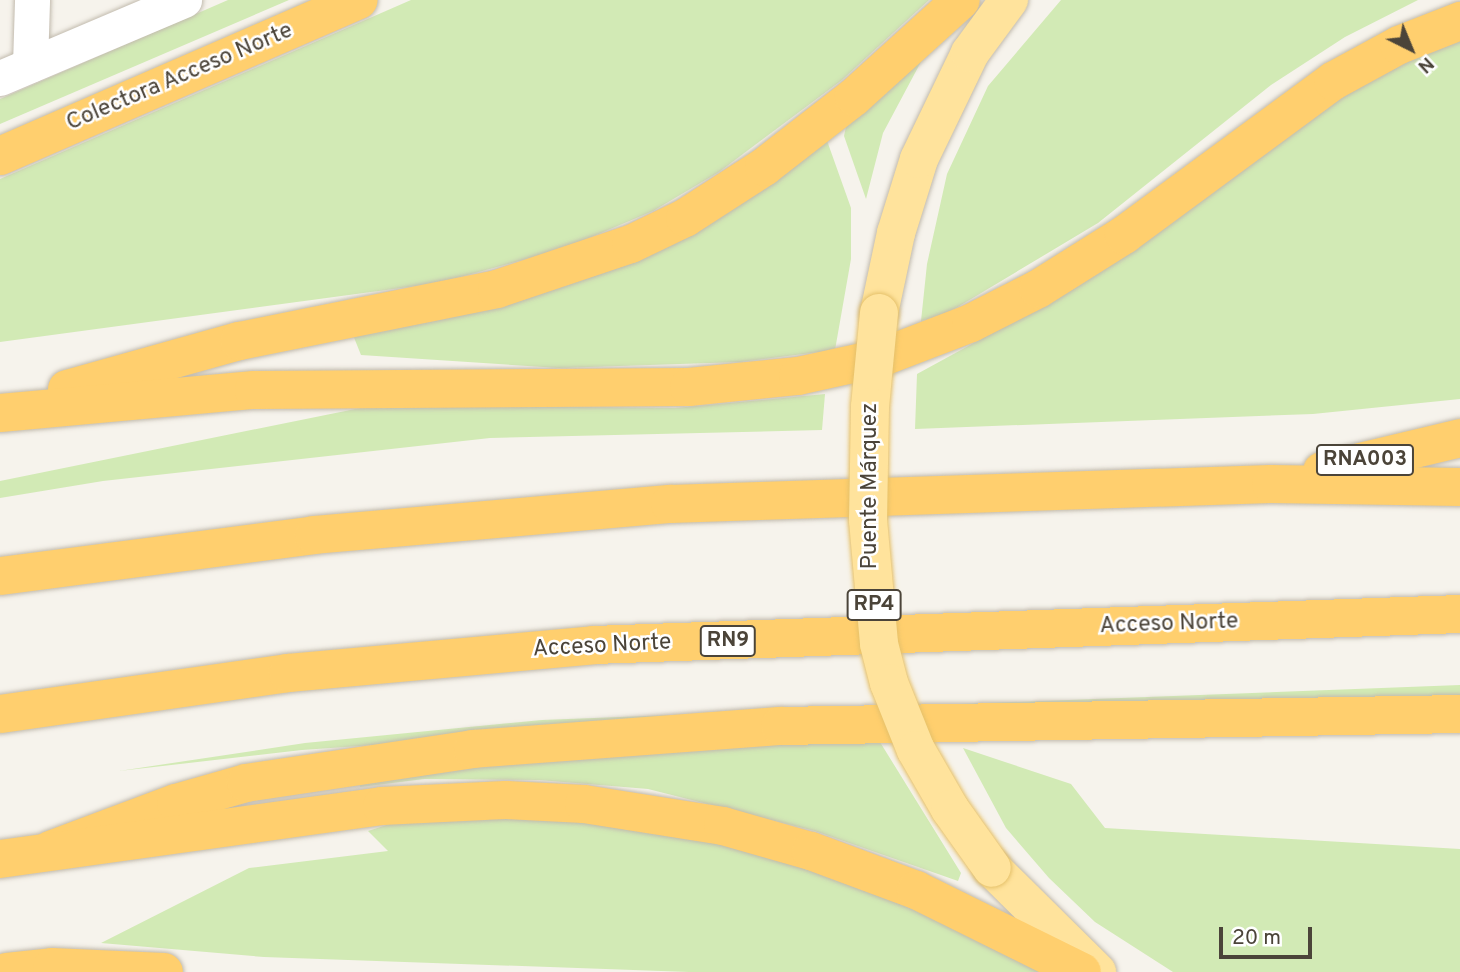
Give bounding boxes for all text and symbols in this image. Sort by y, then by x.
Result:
north arrow [1376,14,1446,84]
street label: Colectora Acceso Norte [62,18,298,138]
text: N [1412,51,1438,78]
street label: Puente Márquez [857,403,885,569]
road number: RNA003 [1314,442,1416,477]
road number: RP4 [846,588,902,622]
street label: Acceso Norte [1099,609,1239,641]
road number: RN9 [698,624,758,658]
street label: Acceso Norte [532,630,672,664]
scale bar [1222,912,1315,956]
text: 20 m [1232,925,1281,952]

